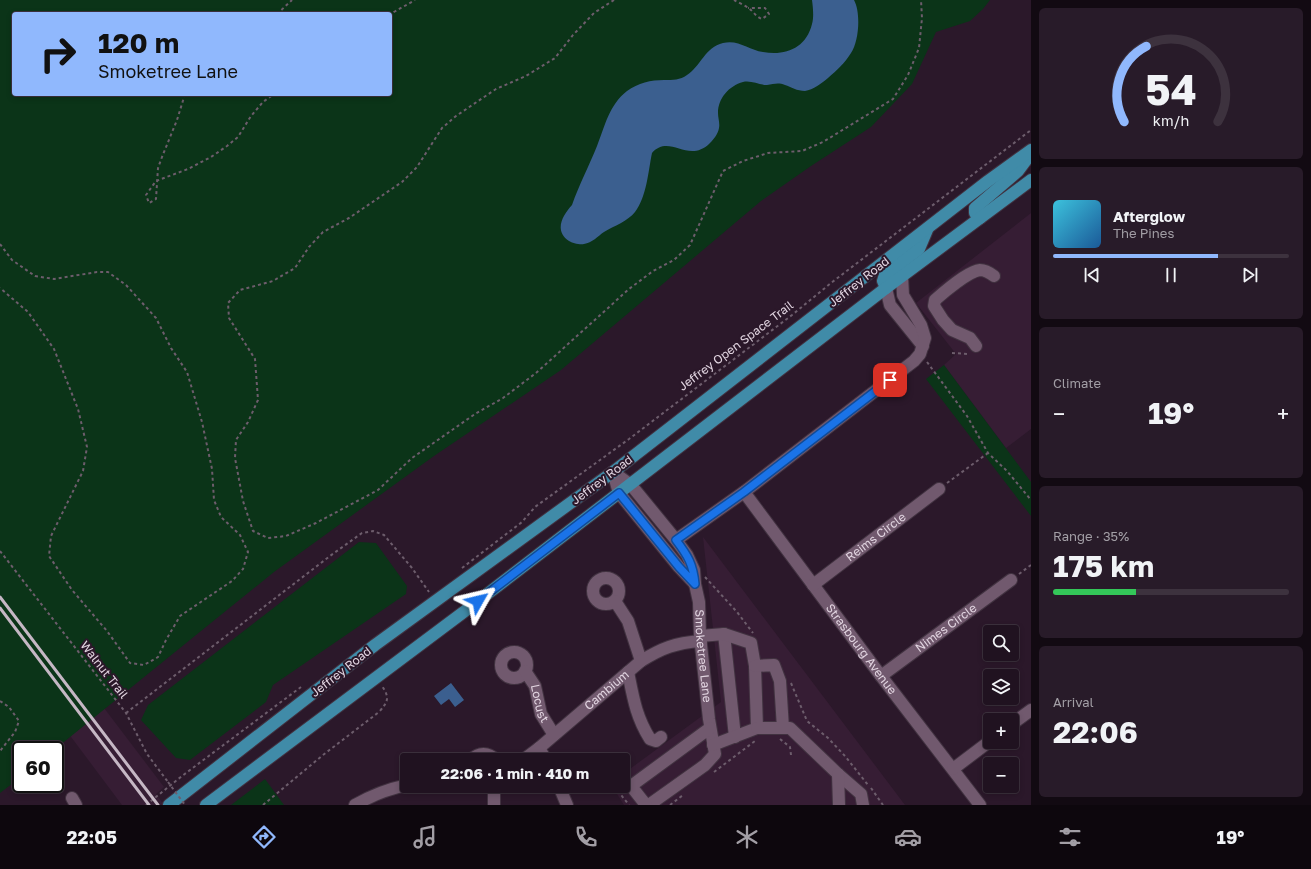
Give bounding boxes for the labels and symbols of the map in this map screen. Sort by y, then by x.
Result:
street label: Jeffrey Road [825,253,892,310]
street label: Jeffrey Open Space Trail [675,297,796,394]
pin [873,363,907,397]
street label: Jeffrey Road [568,452,635,507]
street label: Reims Circle [843,509,909,564]
position arrow [457,580,499,622]
street label: Nimes Circle [912,600,980,655]
street label: Strasbourg Avenue [823,601,900,697]
street label: Smoketree Lane [692,609,715,703]
street label: Walnut Trail [77,638,132,702]
street label: Jeffrey Road [307,643,374,700]
street label: Cambium [581,667,632,713]
street label: Locust [528,683,553,725]
speed limit sign: 60 [12,741,64,793]

